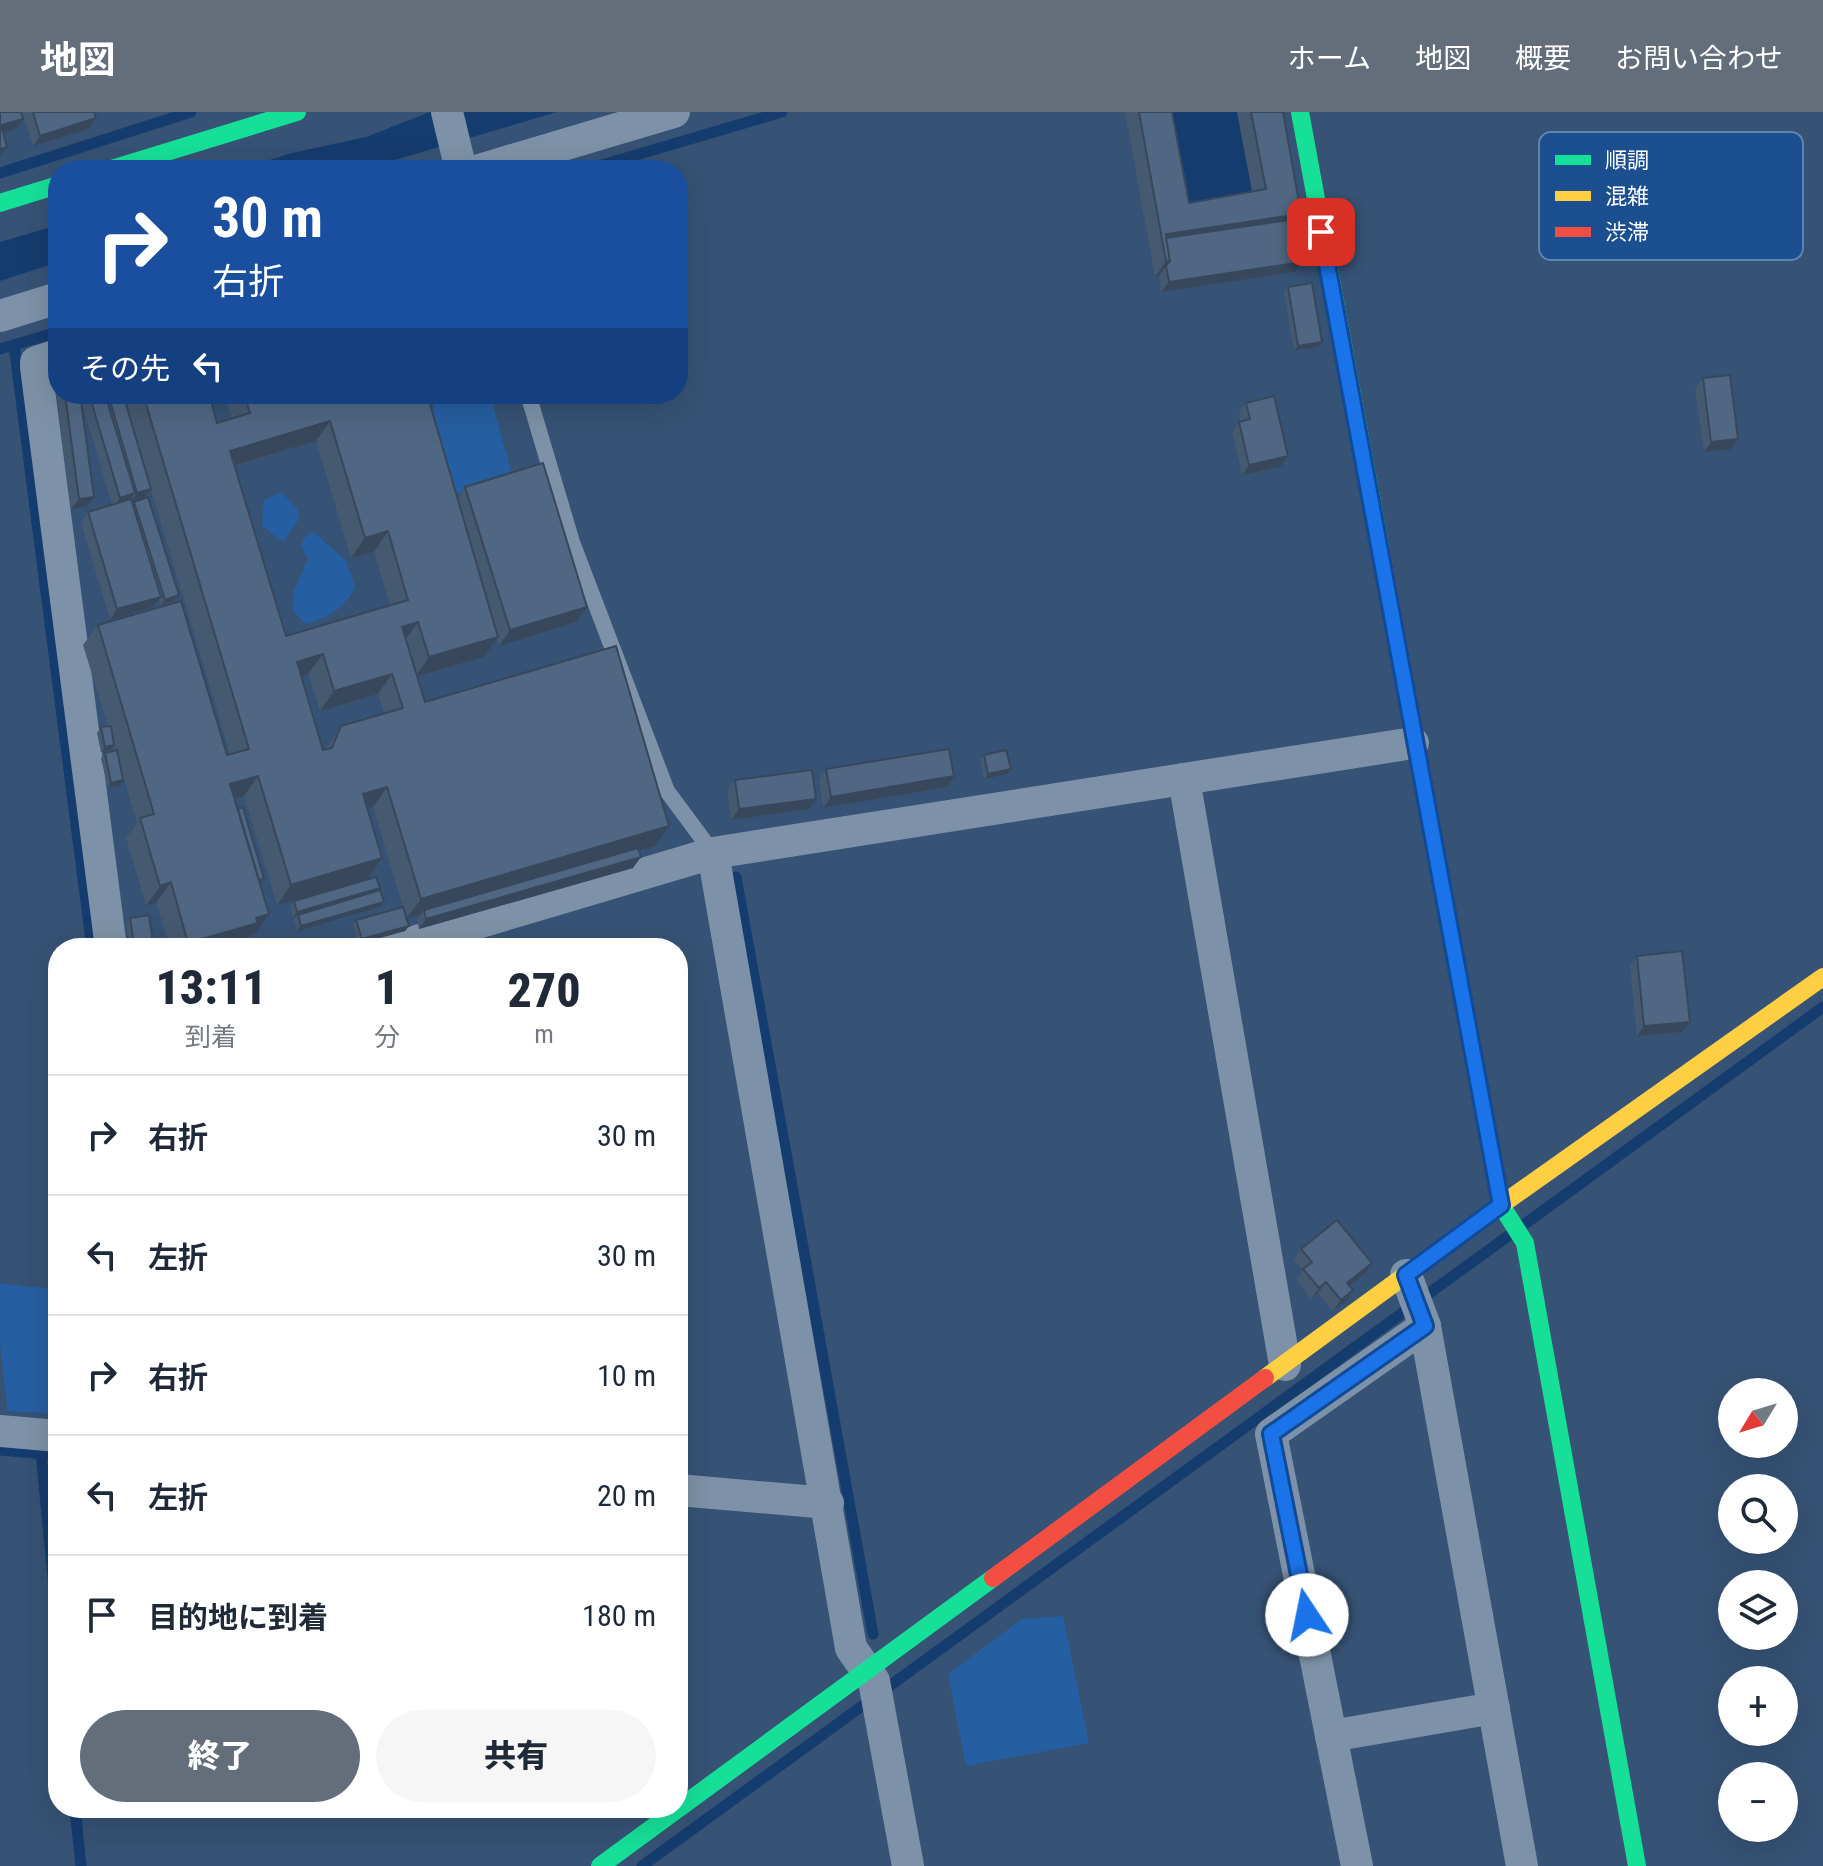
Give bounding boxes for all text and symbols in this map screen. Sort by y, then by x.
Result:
text: 地図 [40,38,116,82]
text: ホーム [1288,42,1371,75]
text: 地図 [1415,42,1471,75]
text: 概要 [1515,42,1571,75]
text: お問い合わせ [1615,42,1783,75]
legend [1539,132,1803,260]
text: 順調 [1605,148,1649,173]
text: 混雑 [1605,184,1649,209]
text: 30 m [212,185,323,251]
icon: right [80,192,184,296]
pin [1287,198,1355,266]
icon: arrive [1299,210,1343,254]
text: 渋滞 [1605,220,1649,245]
text: 右折 [212,261,284,303]
icon: left [186,344,230,388]
text: その先 [80,351,170,386]
text: 13:11 [155,959,267,1016]
text: 1 [375,959,399,1016]
text: 270 [507,962,581,1019]
text: m [534,1019,554,1049]
text: 到着 [185,1022,237,1052]
text: 分 [374,1022,400,1052]
icon: right [80,1113,124,1157]
text: 30 m [597,1118,656,1153]
text: 右折 [148,1120,208,1155]
icon: left [80,1233,124,1277]
text: 30 m [597,1238,656,1273]
text: 左折 [148,1240,208,1275]
icon: right [80,1353,124,1397]
text: 10 m [597,1358,656,1393]
text: 右折 [148,1360,208,1395]
north arrow [1718,1378,1798,1458]
map controls [1718,1378,1798,1842]
icon: left [80,1473,124,1517]
button: search [1718,1474,1798,1554]
text: 20 m [597,1478,656,1513]
text: 左折 [148,1480,208,1515]
button: layers [1718,1570,1798,1650]
position arrow [1265,1573,1349,1657]
icon: arrive [80,1593,124,1637]
text: 180 m [582,1598,656,1633]
text: 目的地に到着 [148,1600,328,1635]
button: + [1718,1666,1798,1746]
button: 終了 [80,1710,360,1802]
button: 共有 [376,1710,656,1802]
button: − [1718,1762,1798,1842]

